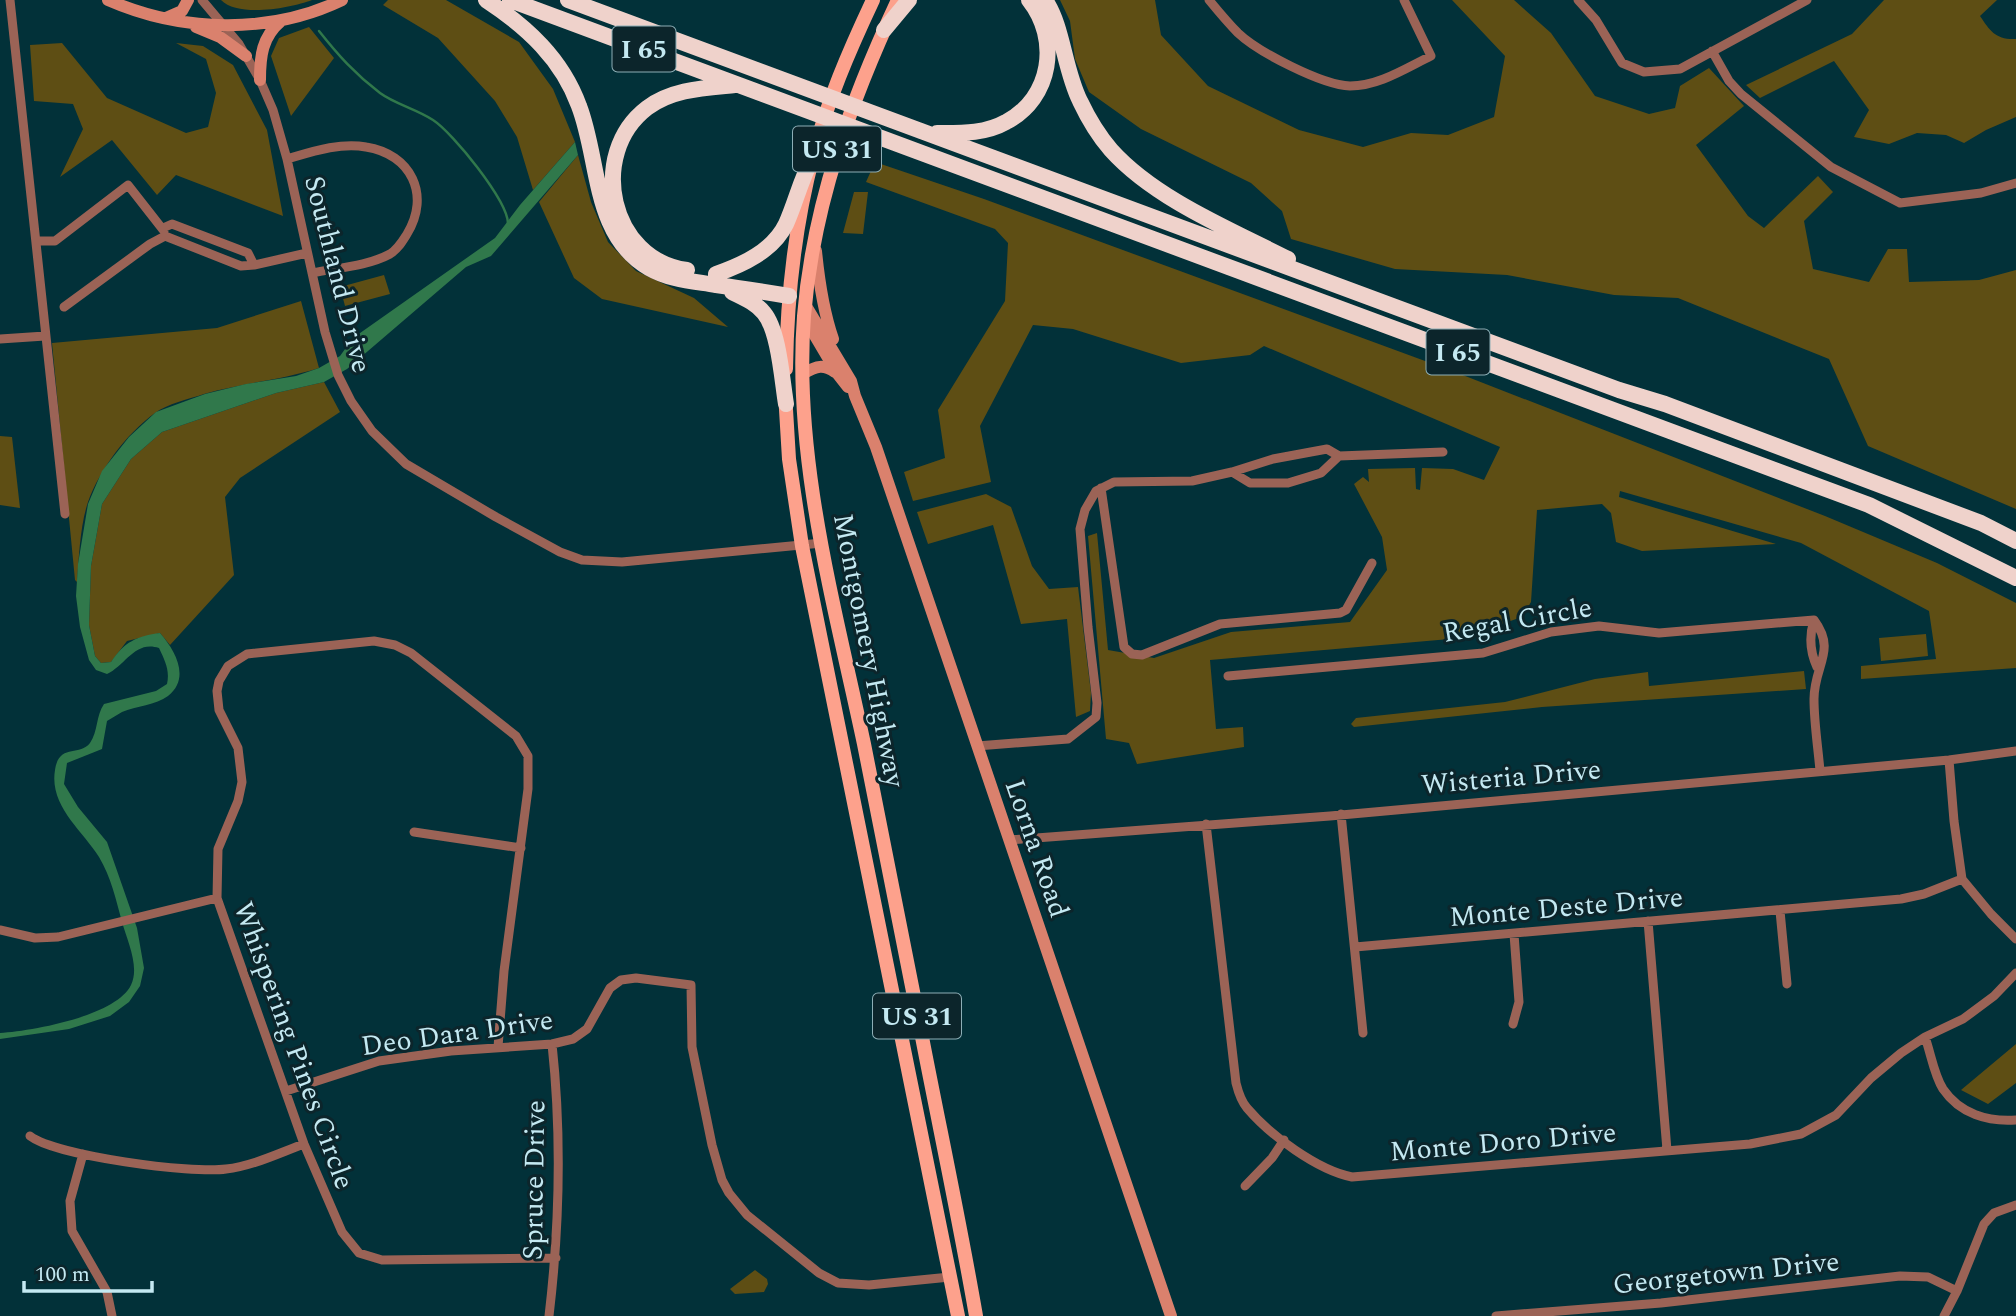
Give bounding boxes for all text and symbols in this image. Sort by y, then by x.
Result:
road number: I 65 [612,26,676,72]
road number: US 31 [793,126,881,172]
street label: Southland Drive [292,171,383,378]
road number: I 65 [1426,330,1490,374]
street label: Montgomery Highway [821,510,916,792]
street label: Regal Circle [1439,586,1595,655]
street label: Wisteria Drive [1419,748,1603,807]
street label: Lorna Road [993,773,1080,924]
street label: Monte Deste Drive [1447,876,1685,939]
street label: Whispering Pines Circle [222,896,366,1195]
road number: US 31 [873,993,961,1038]
street label: Deo Dara Drive [358,999,556,1068]
street label: Spruce Drive [512,1100,557,1260]
street label: Monte Doro Drive [1388,1111,1618,1174]
street label: Georgetown Drive [1611,1240,1842,1307]
scale bar [24,1250,152,1294]
text: 100 m [35,1259,90,1291]

